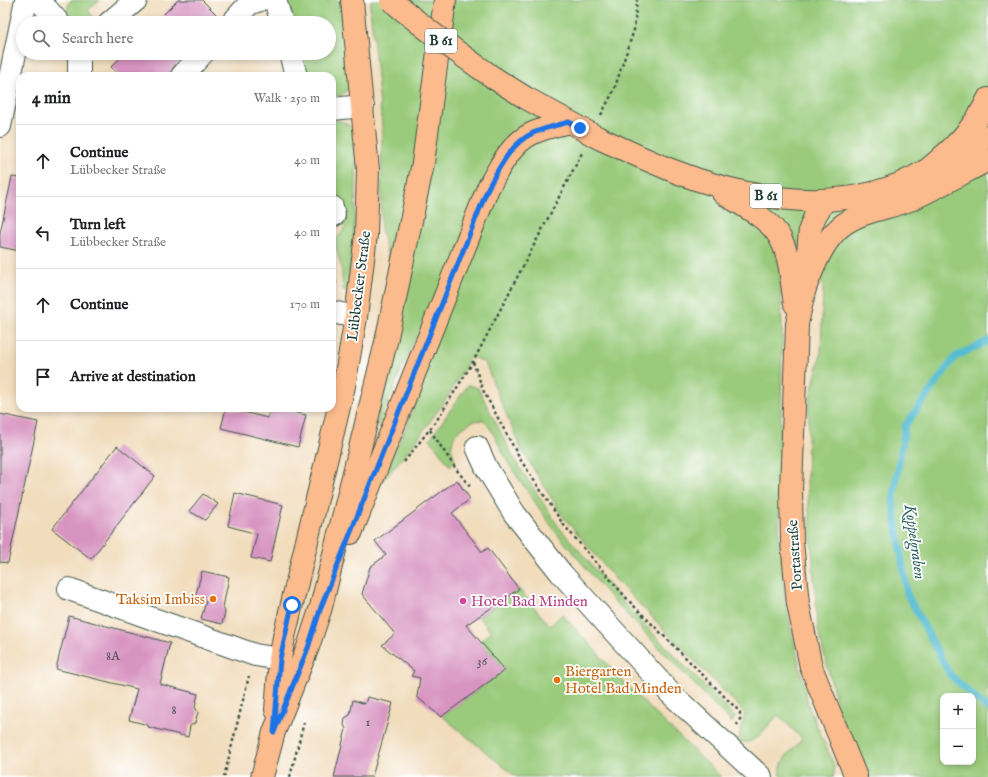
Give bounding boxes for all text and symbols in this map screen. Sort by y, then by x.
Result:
search box [16,16,336,60]
icon: search [30,27,52,49]
text: Search here [62,29,133,48]
road number: B 61 [425,29,457,53]
text: 4 min [32,88,71,109]
text: Walk · 250 m [254,90,320,107]
route end [571,119,589,137]
text: Continue [70,143,128,162]
icon: ahead [32,150,54,172]
text: 40 m [294,152,320,169]
text: Lübbecker Straße [70,162,166,179]
road number: B 61 [750,184,782,208]
text: Turn left [70,215,126,234]
icon: left [32,222,54,244]
text: 40 m [294,224,320,241]
street label: Lübbecker Straße [343,230,375,342]
text: Lübbecker Straße [70,234,166,251]
icon: ahead [32,294,54,316]
text: Continue [70,295,128,314]
text: 170 m [290,296,320,313]
icon: arrive [32,366,54,388]
text: Arrive at destination [70,367,196,386]
water label: Koppelgraben [899,502,929,581]
street label: Portastraße [783,519,807,591]
place label: Taksim Imbiss [116,590,205,609]
place label: Hotel Bad Minden [471,592,588,611]
marker: Taksim Imbiss [208,594,218,604]
route start [283,596,301,614]
marker: Hotel Bad Minden [458,596,468,606]
house number: 8A [106,648,121,665]
house number: 36 [477,653,488,670]
place label: Biergarten Hotel Bad Minden [565,662,682,698]
marker: Biergarten Hotel Bad Minden [552,675,562,685]
map controls [940,693,976,765]
button: + [940,693,976,729]
house number: 8 [171,702,177,719]
house number: 1 [366,714,371,731]
button: − [940,729,976,765]

